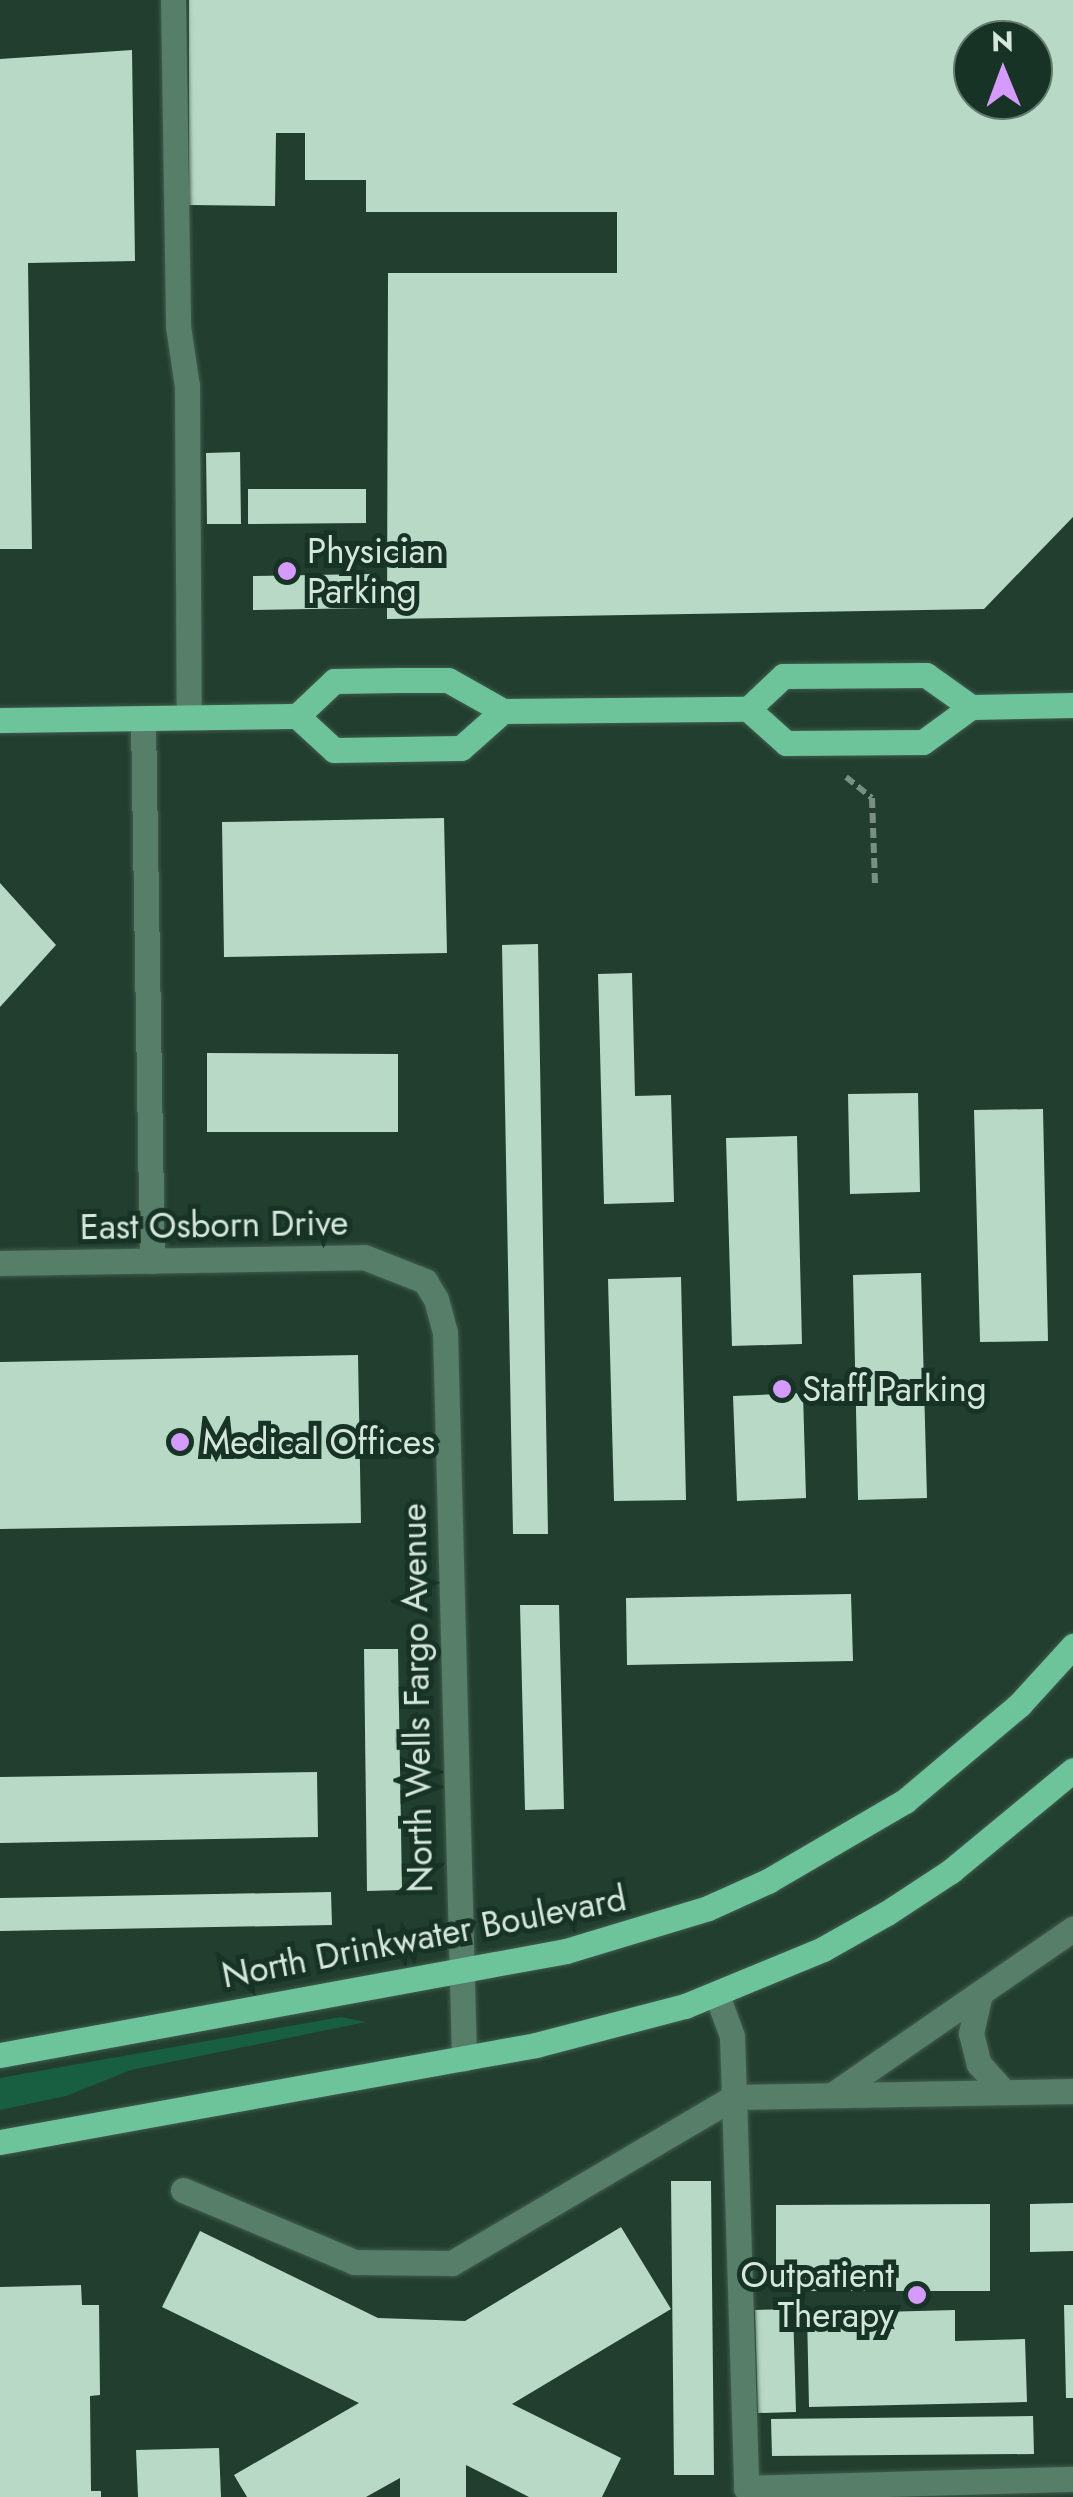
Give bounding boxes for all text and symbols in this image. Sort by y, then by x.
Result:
north arrow [953,20,1053,120]
text: N [991,21,1014,62]
place label: Physician Parking [307,530,444,612]
marker: Physician Parking [276,560,298,582]
street label: East Osborn Drive [79,1202,349,1248]
place label: Staff Parking [802,1368,987,1410]
marker: Staff Parking [771,1378,793,1400]
place label: Medical Offices [202,1421,435,1463]
marker: Medical Offices [167,1429,193,1455]
street label: North Wells Fargo Avenue [393,1503,441,1893]
street label: North Drinkwater Boulevard [218,1877,630,1997]
place label: Outpatient Therapy [740,2254,894,2336]
marker: Outpatient Therapy [904,2282,930,2308]

